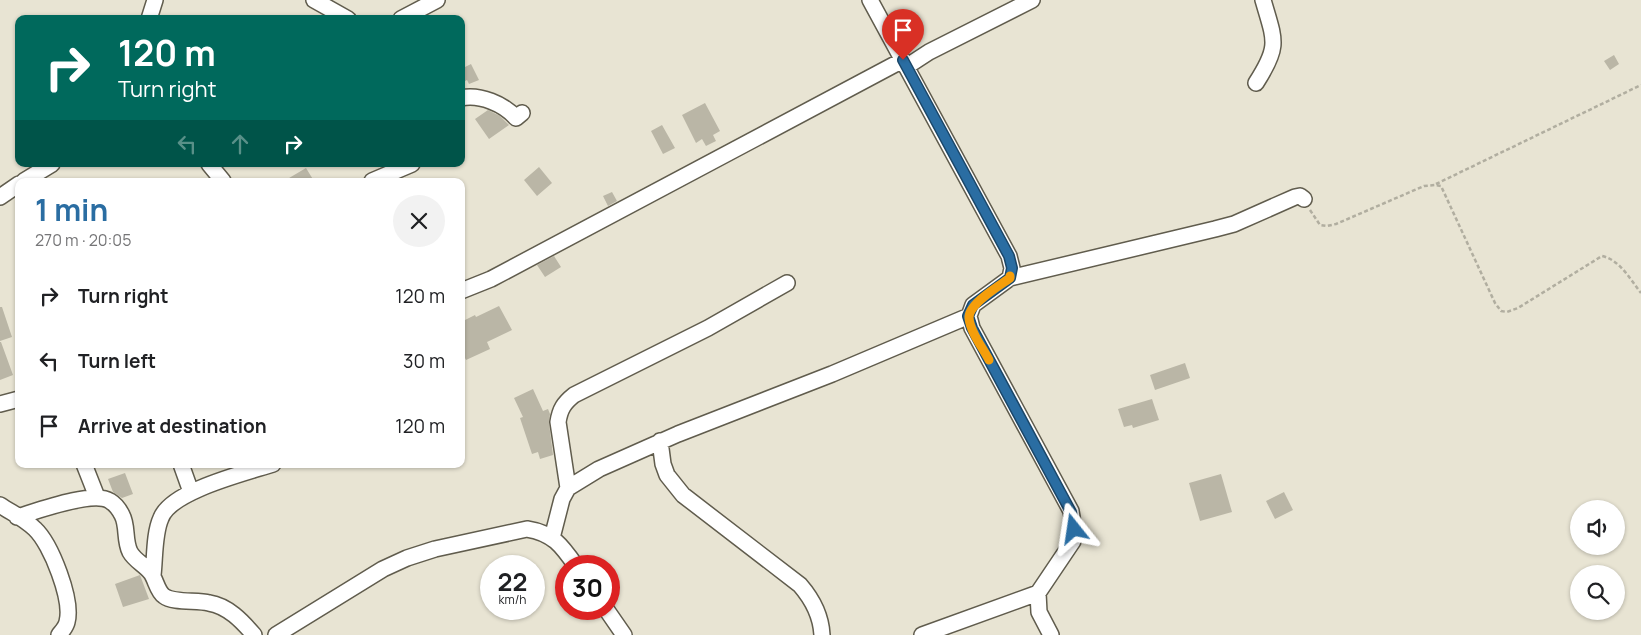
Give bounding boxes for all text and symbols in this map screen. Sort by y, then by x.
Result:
pin [882,9,924,60]
icon: arrive [889,16,917,44]
text: 120 m [118,29,216,77]
icon: right [35,35,100,100]
text: Turn right [118,74,216,104]
icon: left [173,130,201,158]
icon: ahead [226,130,254,158]
icon: right [279,130,307,158]
text: 1 min [35,189,108,230]
button: close [393,195,445,247]
text: 270 m · 20:05 [35,229,131,251]
icon: right [35,282,63,310]
text: Turn right [78,283,168,309]
text: 120 m [395,283,445,309]
icon: left [35,347,63,375]
text: Turn left [78,348,156,374]
text: 30 m [403,348,445,374]
icon: arrive [35,412,63,440]
text: Arrive at destination [78,413,267,439]
text: 120 m [395,413,445,439]
map controls [1570,500,1625,620]
button: sound [1570,500,1625,555]
position arrow [1047,502,1099,554]
speed limit sign: 30 [555,555,620,620]
text: 22 [498,564,527,599]
button: search [1570,565,1625,620]
text: km/h [499,591,526,608]

